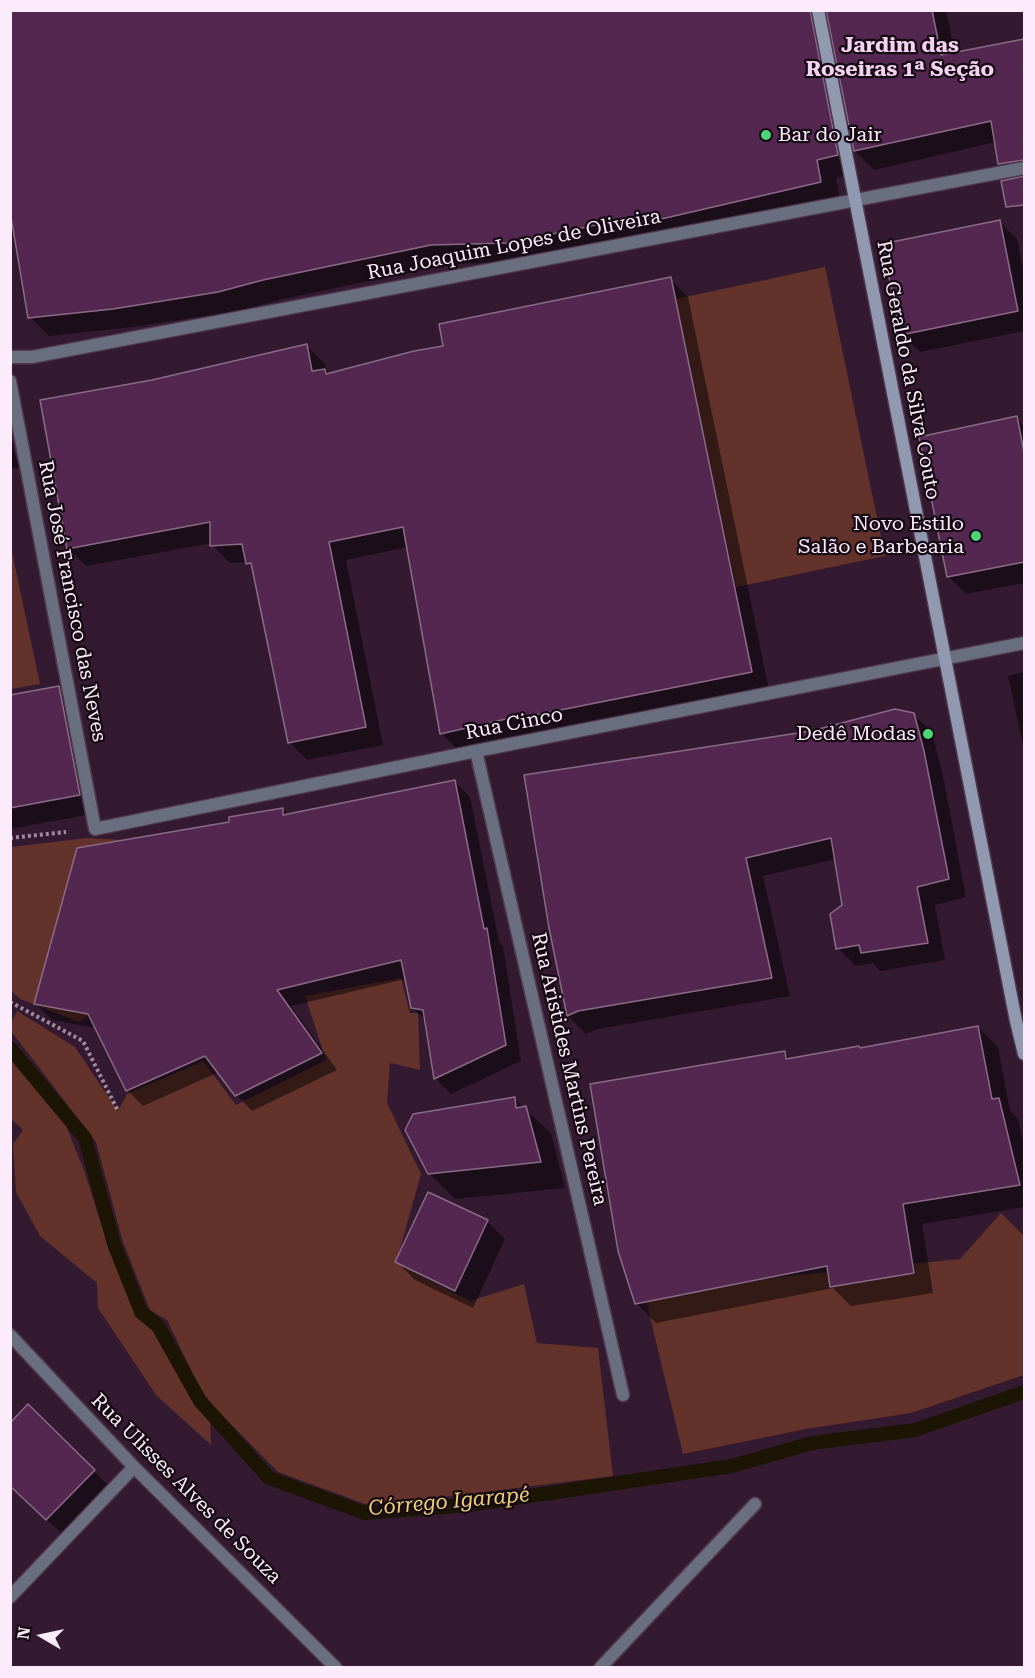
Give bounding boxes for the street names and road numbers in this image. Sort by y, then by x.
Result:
street label: Rua Joaquim Lopes de Oliveira [365,205,663,285]
street label: Rua Geraldo da Silva Couto [871,238,945,502]
street label: Rua José Francisco das Neves [33,458,111,744]
street label: Rua Cinco [463,703,565,745]
street label: Rua Aristides Martins Pereira [526,930,612,1208]
street label: Rua Ulisses Alves de Souza [86,1389,286,1589]

